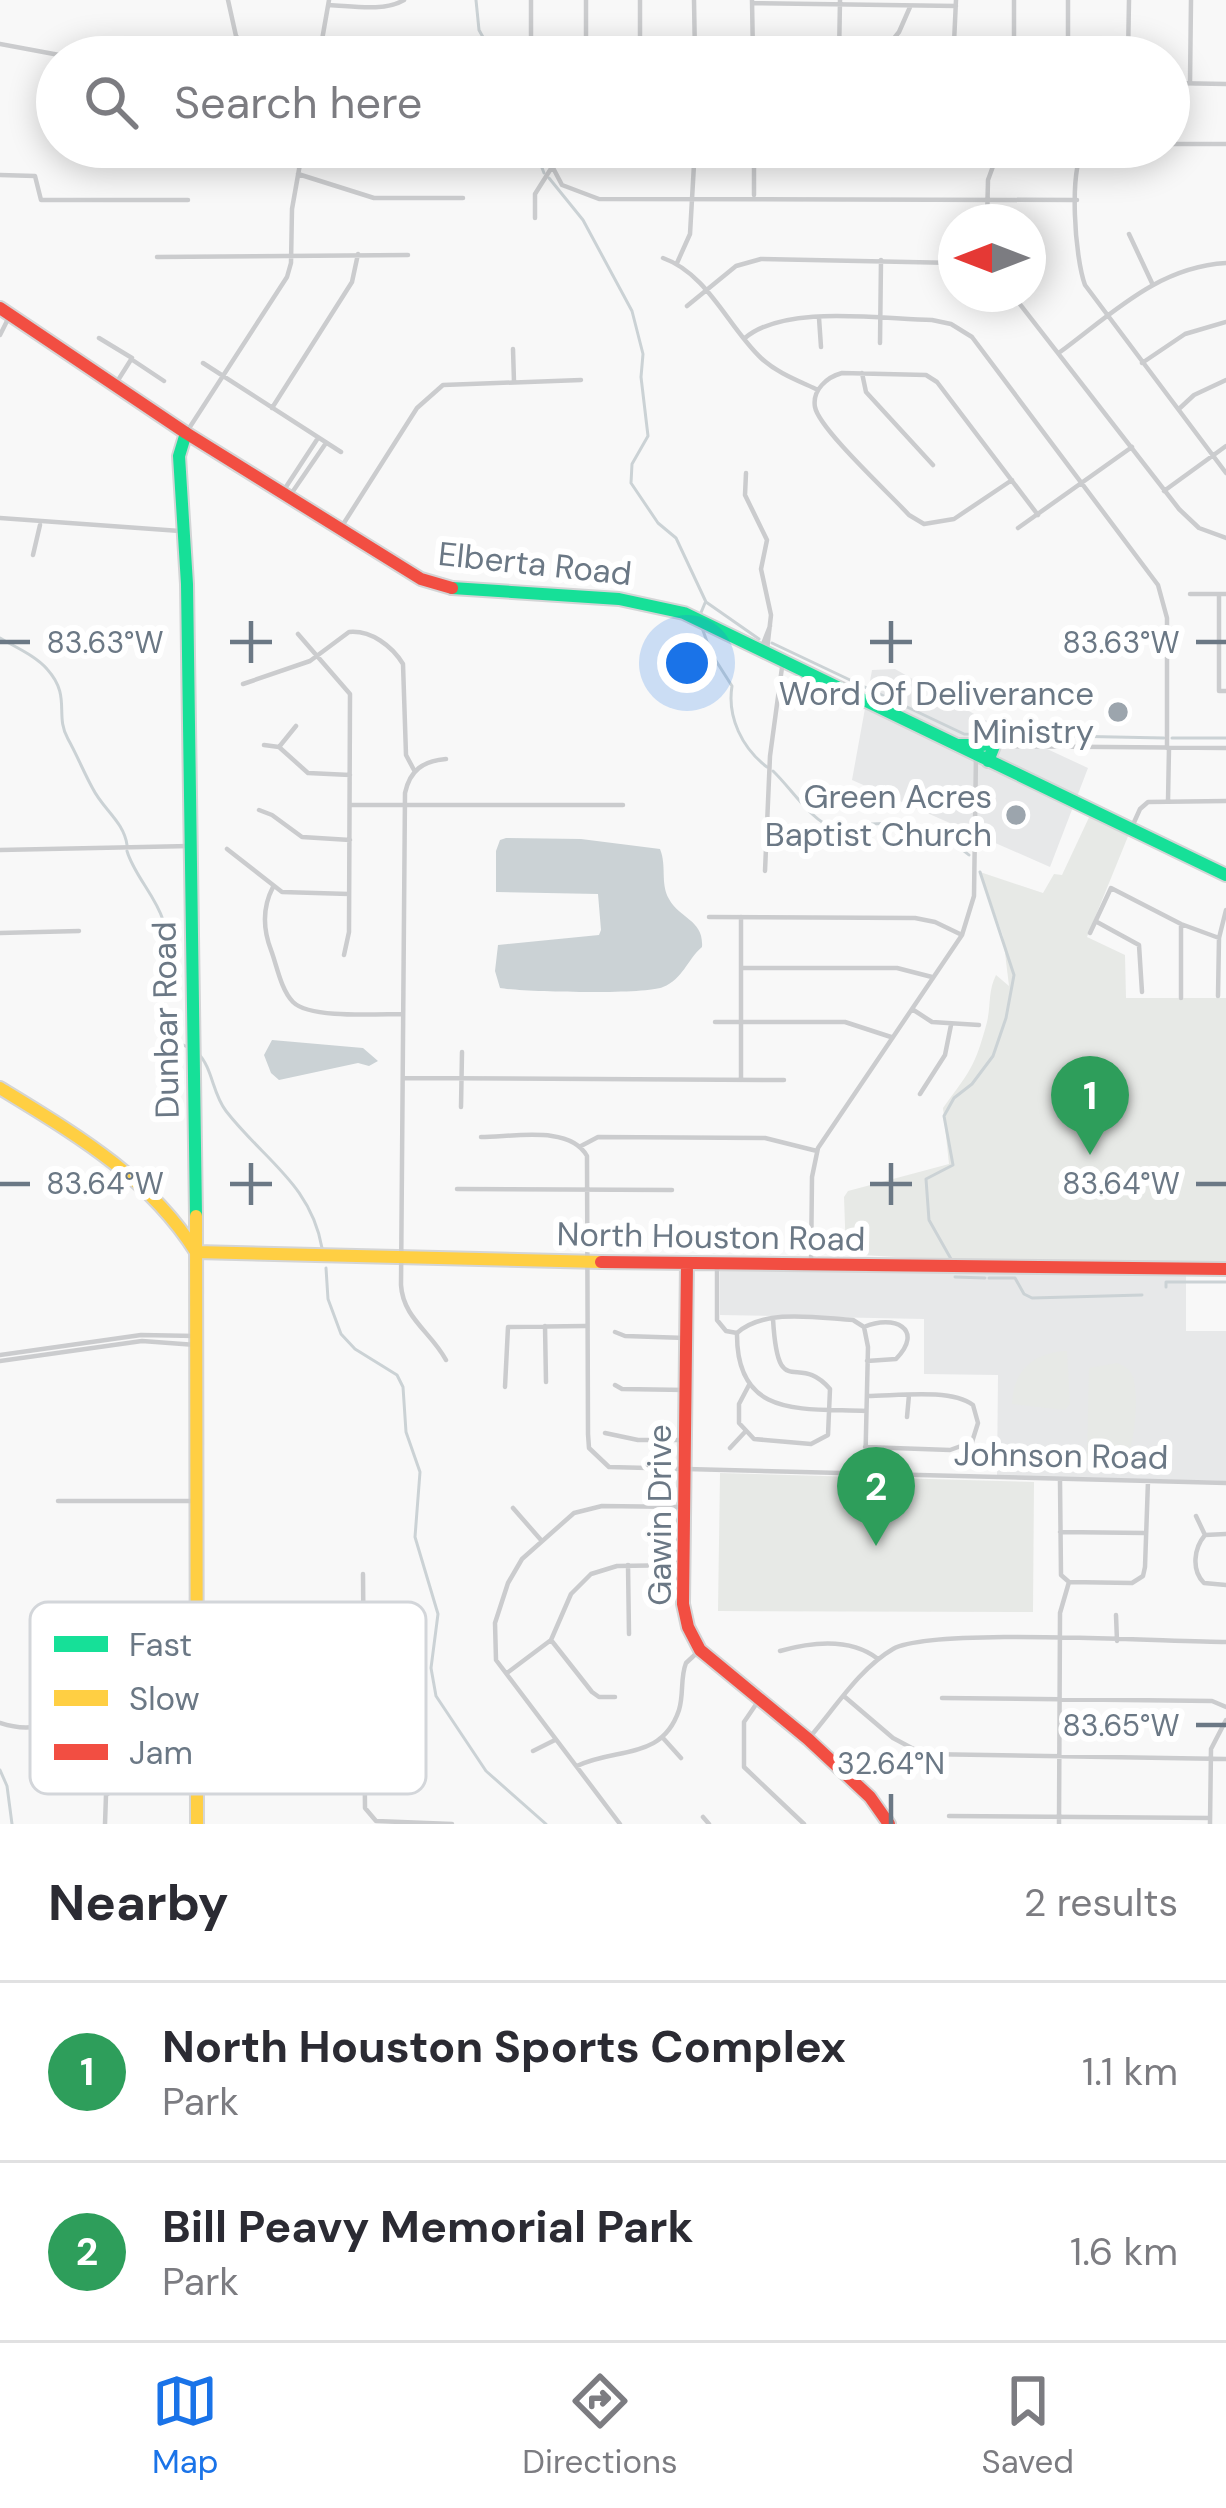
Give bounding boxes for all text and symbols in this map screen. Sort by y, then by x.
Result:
search box [36,36,1190,168]
icon: search [78,69,144,135]
text: Search here [174,73,422,132]
north arrow [938,204,1046,312]
street label: Elberta Road [436,532,634,595]
text: 83.63°W [47,623,163,662]
text: 83.63°W [1063,623,1179,662]
your location [657,633,717,693]
place label: Word Of Deliverance Ministry [779,672,1094,753]
marker: Word Of Deliverance Ministry [1105,699,1131,725]
place label: Green Acres Baptist Church [765,775,992,856]
marker: Green Acres Baptist Church [1003,802,1029,828]
street label: Dunbar Road [142,921,189,1119]
pin: 1 [1051,1056,1129,1155]
text: 83.64°W [46,1164,164,1203]
text: 83.64°W [1062,1164,1180,1203]
street label: North Houston Road [556,1212,866,1261]
street label: Gawin Drive [638,1424,681,1606]
street label: Johnson Road [953,1432,1169,1479]
pin: 2 [837,1447,915,1546]
legend [30,1602,426,1794]
text: Fast [129,1623,192,1666]
text: Slow [129,1677,200,1720]
text: 83.65°W [1063,1706,1179,1745]
text: Jam [129,1731,193,1774]
text: 32.64°N [837,1744,945,1783]
text: Nearby [48,1869,229,1936]
text: 2 results [1024,1877,1178,1928]
text: North Houston Sports Complex [162,2017,846,2076]
text: 1 [80,2046,94,2097]
text: 1.1 km [1082,2046,1178,2097]
text: Park [162,2076,239,2127]
text: Bill Peavy Memorial Park [162,2197,694,2256]
text: 2 [76,2226,98,2277]
text: 1.6 km [1070,2226,1178,2277]
text: Park [162,2256,239,2307]
tab: Map [152,2368,218,2483]
tab: Directions [522,2368,678,2483]
tab: Saved [982,2368,1074,2483]

